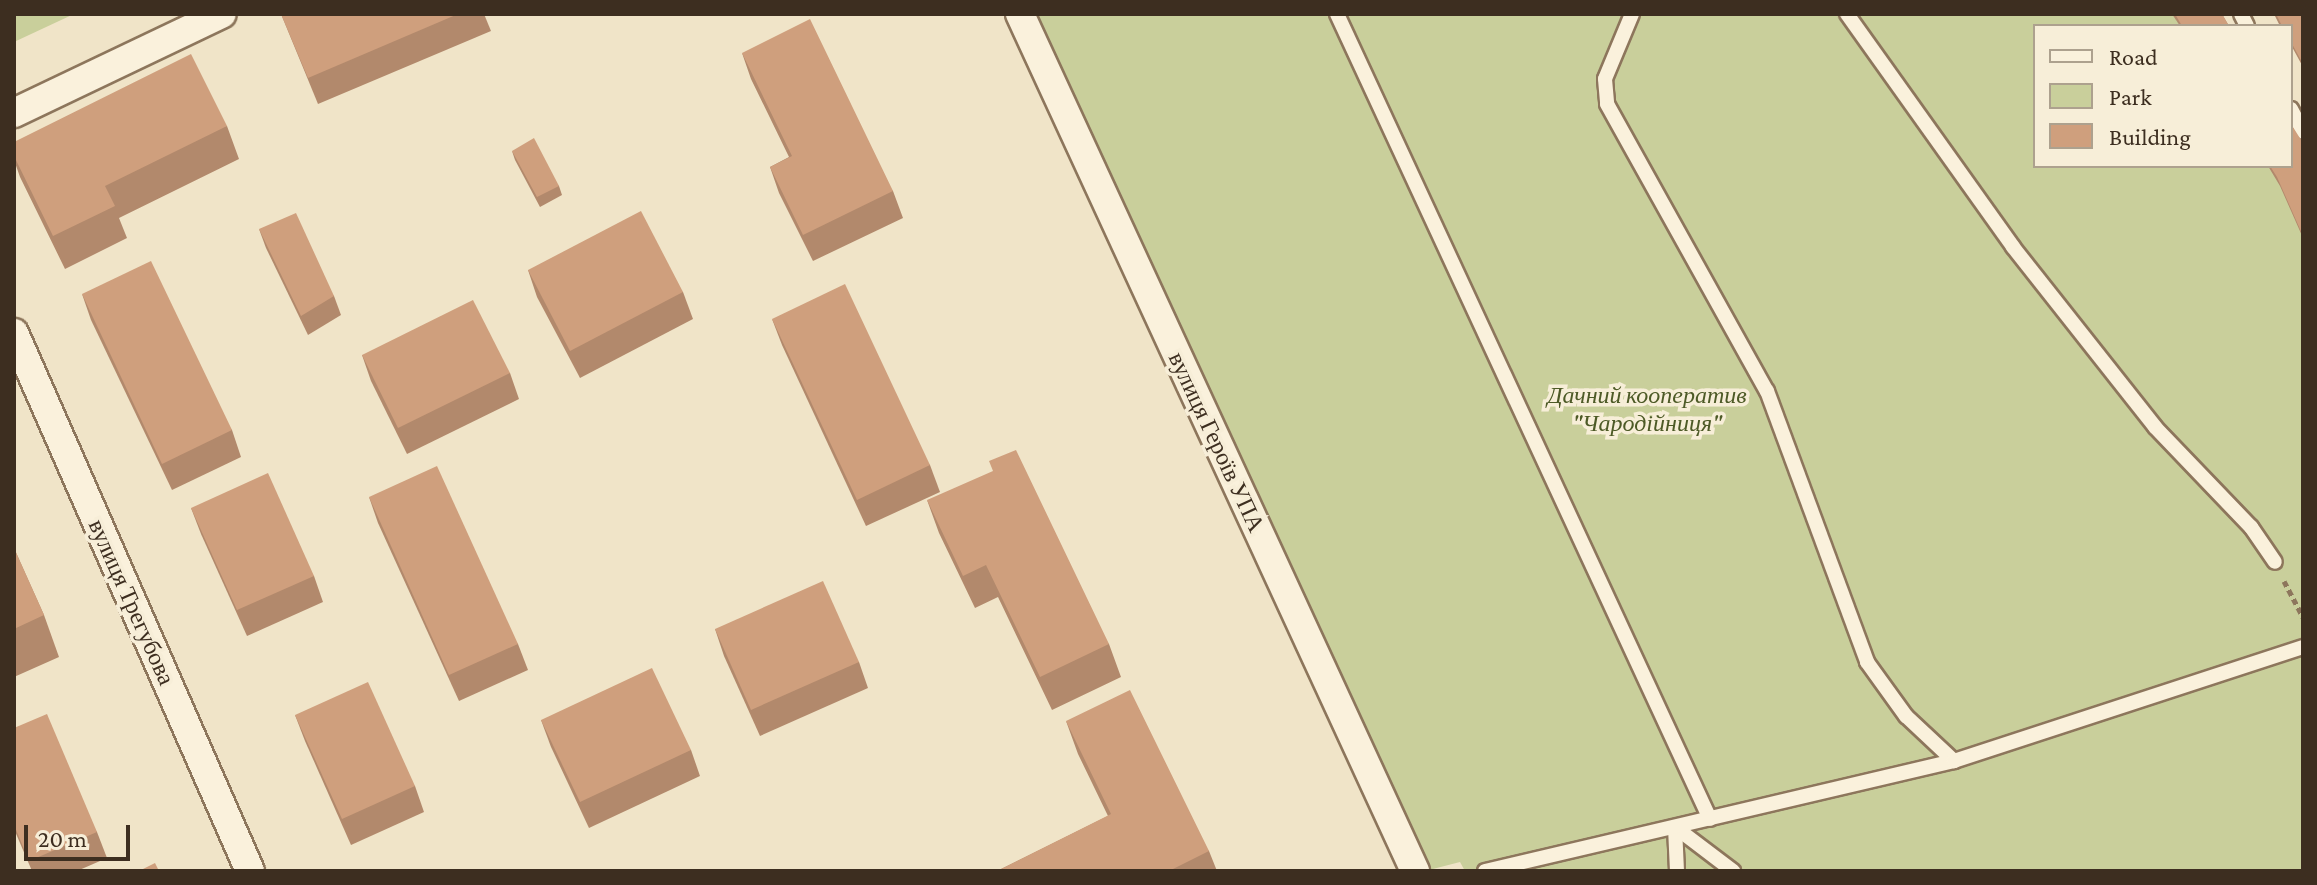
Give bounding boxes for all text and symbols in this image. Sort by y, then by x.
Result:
legend [2033,24,2293,168]
text: Road [2109,43,2158,70]
text: Park [2109,83,2152,110]
text: Building [2109,123,2191,150]
street label: вулиця Героїв УПА [1163,347,1271,537]
park label: Дачний кооператив "Чародійниця" [1547,381,1747,437]
street label: вулиця Трегубова [83,515,181,689]
scale bar [28,809,134,859]
text: 20 m [38,825,87,852]

